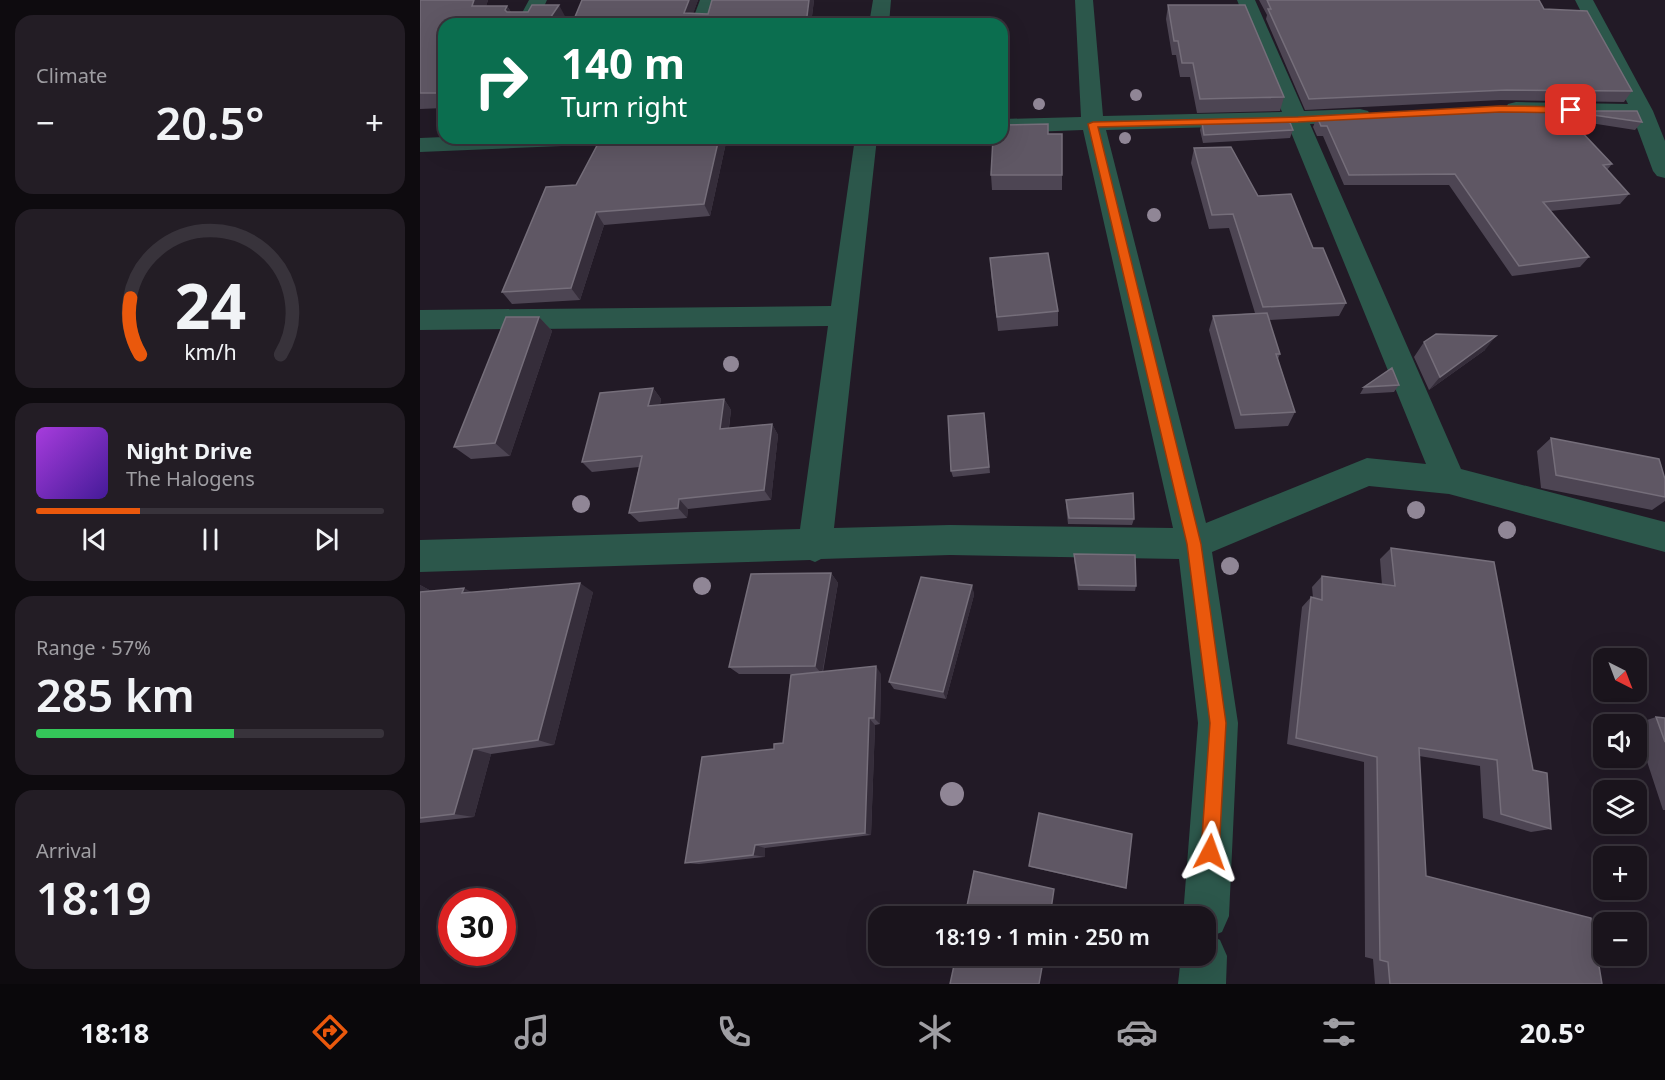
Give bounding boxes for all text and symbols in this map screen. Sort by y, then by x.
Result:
text: 140 m [561,34,685,91]
icon: right [462,42,540,120]
text: Climate [36,62,107,89]
pin [1545,84,1596,135]
text: Turn right [561,88,687,125]
text: 20.5° [156,92,264,153]
icon: arrive [1554,93,1587,126]
text: − [36,100,55,145]
text: + [365,100,384,145]
text: 24 [174,262,246,347]
text: km/h [184,338,236,367]
text: Night Drive [126,435,252,465]
text: The Halogens [126,465,255,492]
icon: previous [78,523,111,556]
icon: pause [194,523,227,556]
icon: next [310,523,343,556]
text: Range · 57% [36,634,151,661]
north arrow [1593,648,1647,702]
map controls [1593,648,1647,966]
text: 285 km [36,664,195,725]
button: sound [1593,714,1647,768]
button: layers [1593,780,1647,834]
position arrow [1178,820,1242,884]
text: Arrival [36,837,97,864]
button: + [1593,846,1647,900]
text: 18:19 [36,867,151,928]
speed limit sign: 30 [438,888,516,966]
button: − [1593,912,1647,966]
text: 18:19 · 1 min · 250 m [934,921,1150,951]
icon: directions [309,1011,351,1053]
icon: music [511,1011,553,1053]
icon: phone [713,1011,755,1053]
icon: climate [914,1011,956,1053]
icon: car [1116,1011,1158,1053]
icon: filters [1318,1011,1360,1053]
text: 18:18 [80,1014,149,1051]
text: 20.5° [1520,1014,1585,1051]

